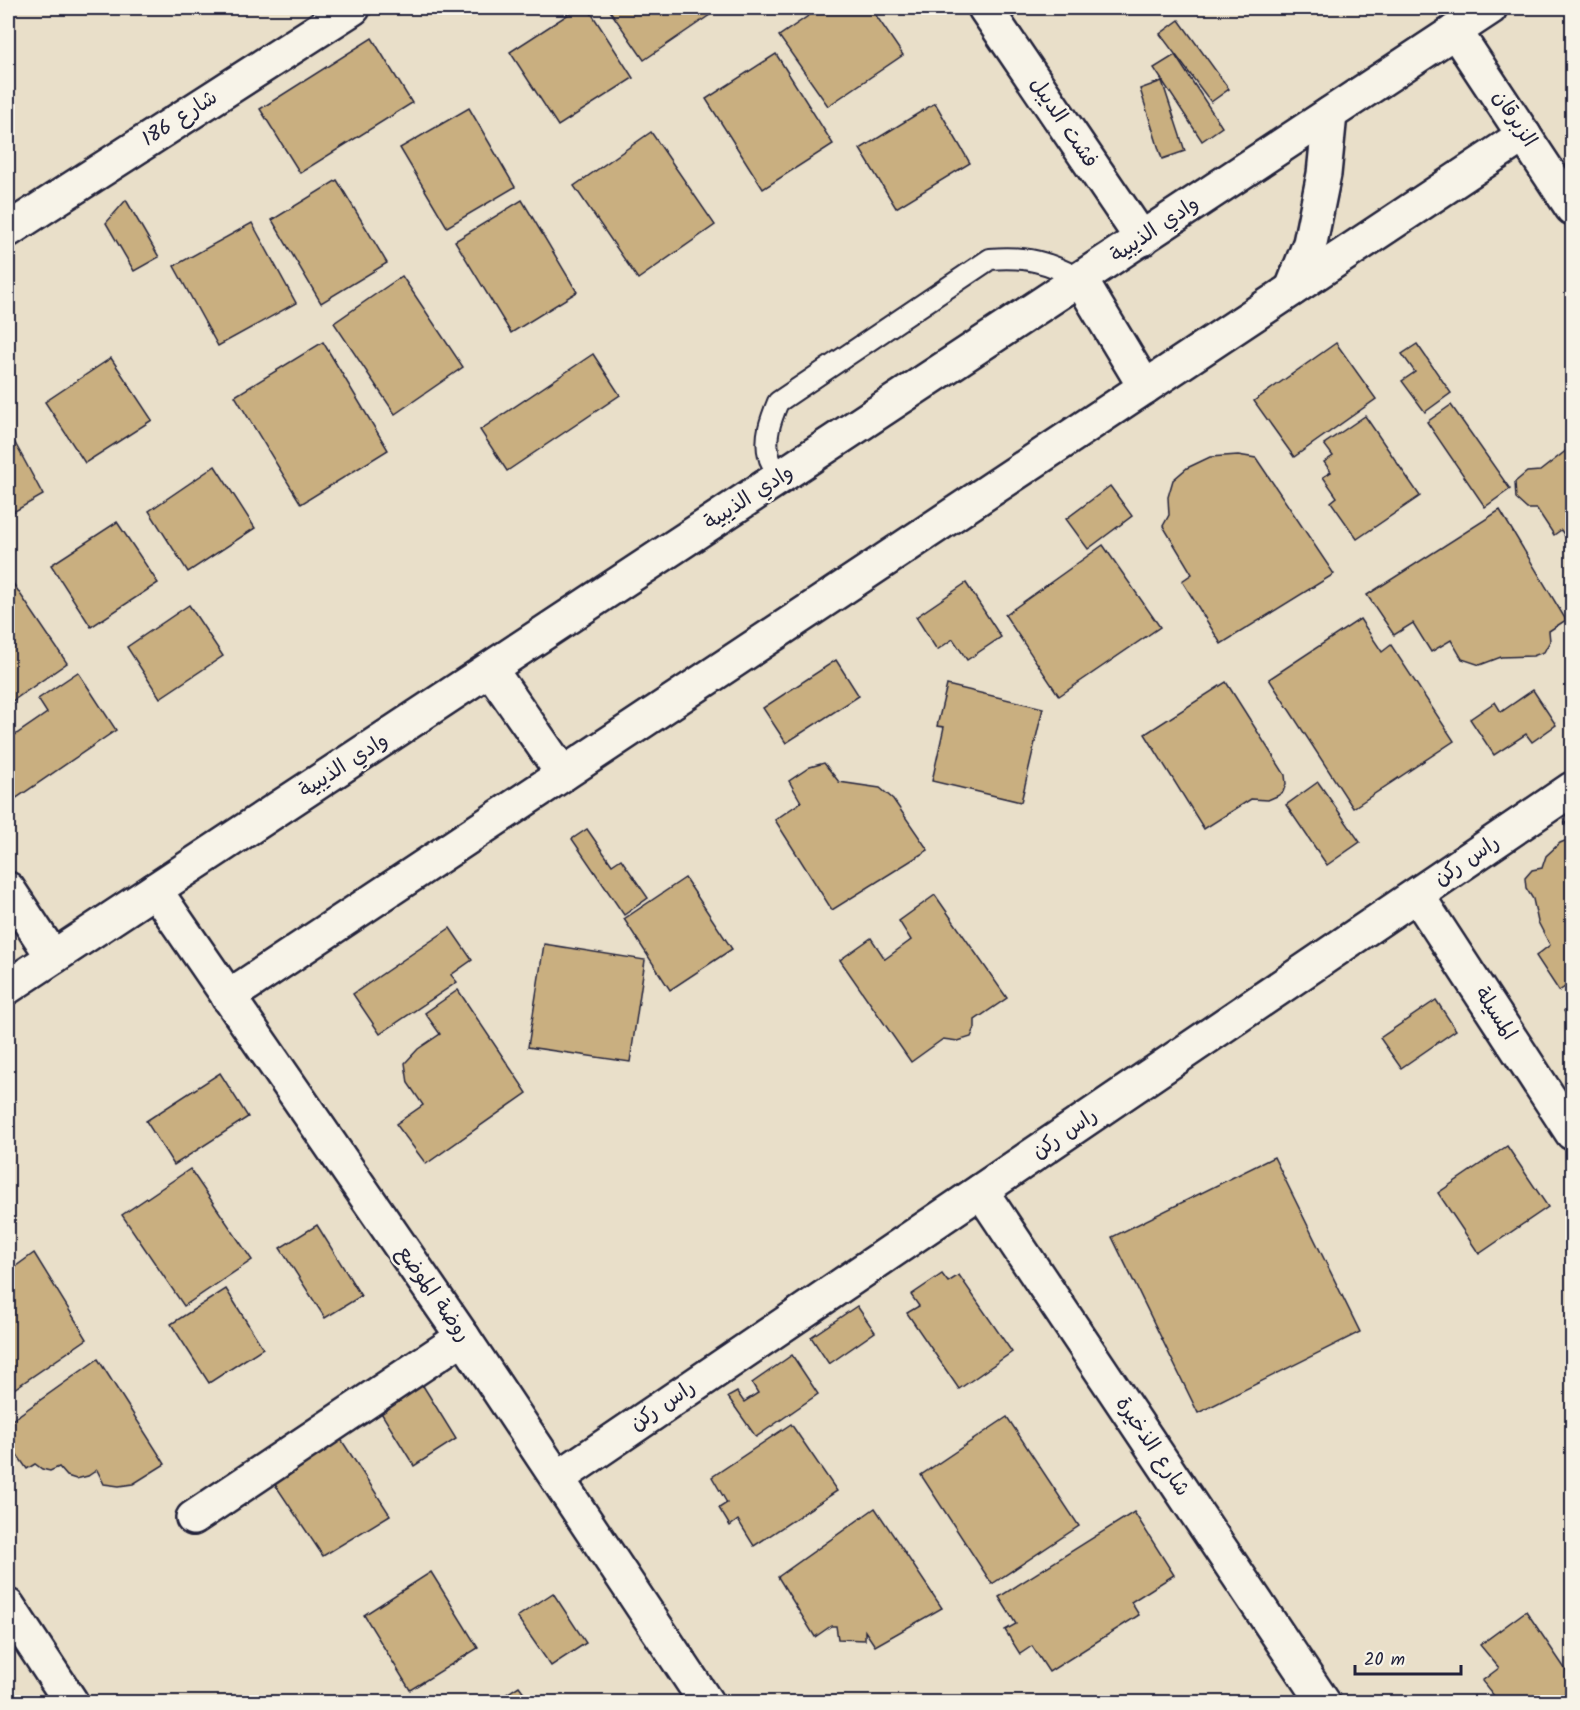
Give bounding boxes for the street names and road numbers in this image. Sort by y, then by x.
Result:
street label: فشت الديبل [1020,71,1106,175]
street label: شارع 186 [135,82,225,156]
street label: الزبرقان [1483,84,1545,154]
street label: وادي الذيبية [1104,188,1206,272]
street label: وادي الذيبية [698,457,800,539]
street label: وادي الذيبية [293,725,395,807]
street label: راس ركن [1427,827,1507,895]
street label: المسيلة [1465,981,1525,1047]
street label: راس ركن [1025,1100,1105,1168]
street label: روضة الموضع [387,1239,479,1349]
street label: راس ركن [623,1372,703,1440]
street label: شارع الذخيرة [1106,1390,1198,1504]

